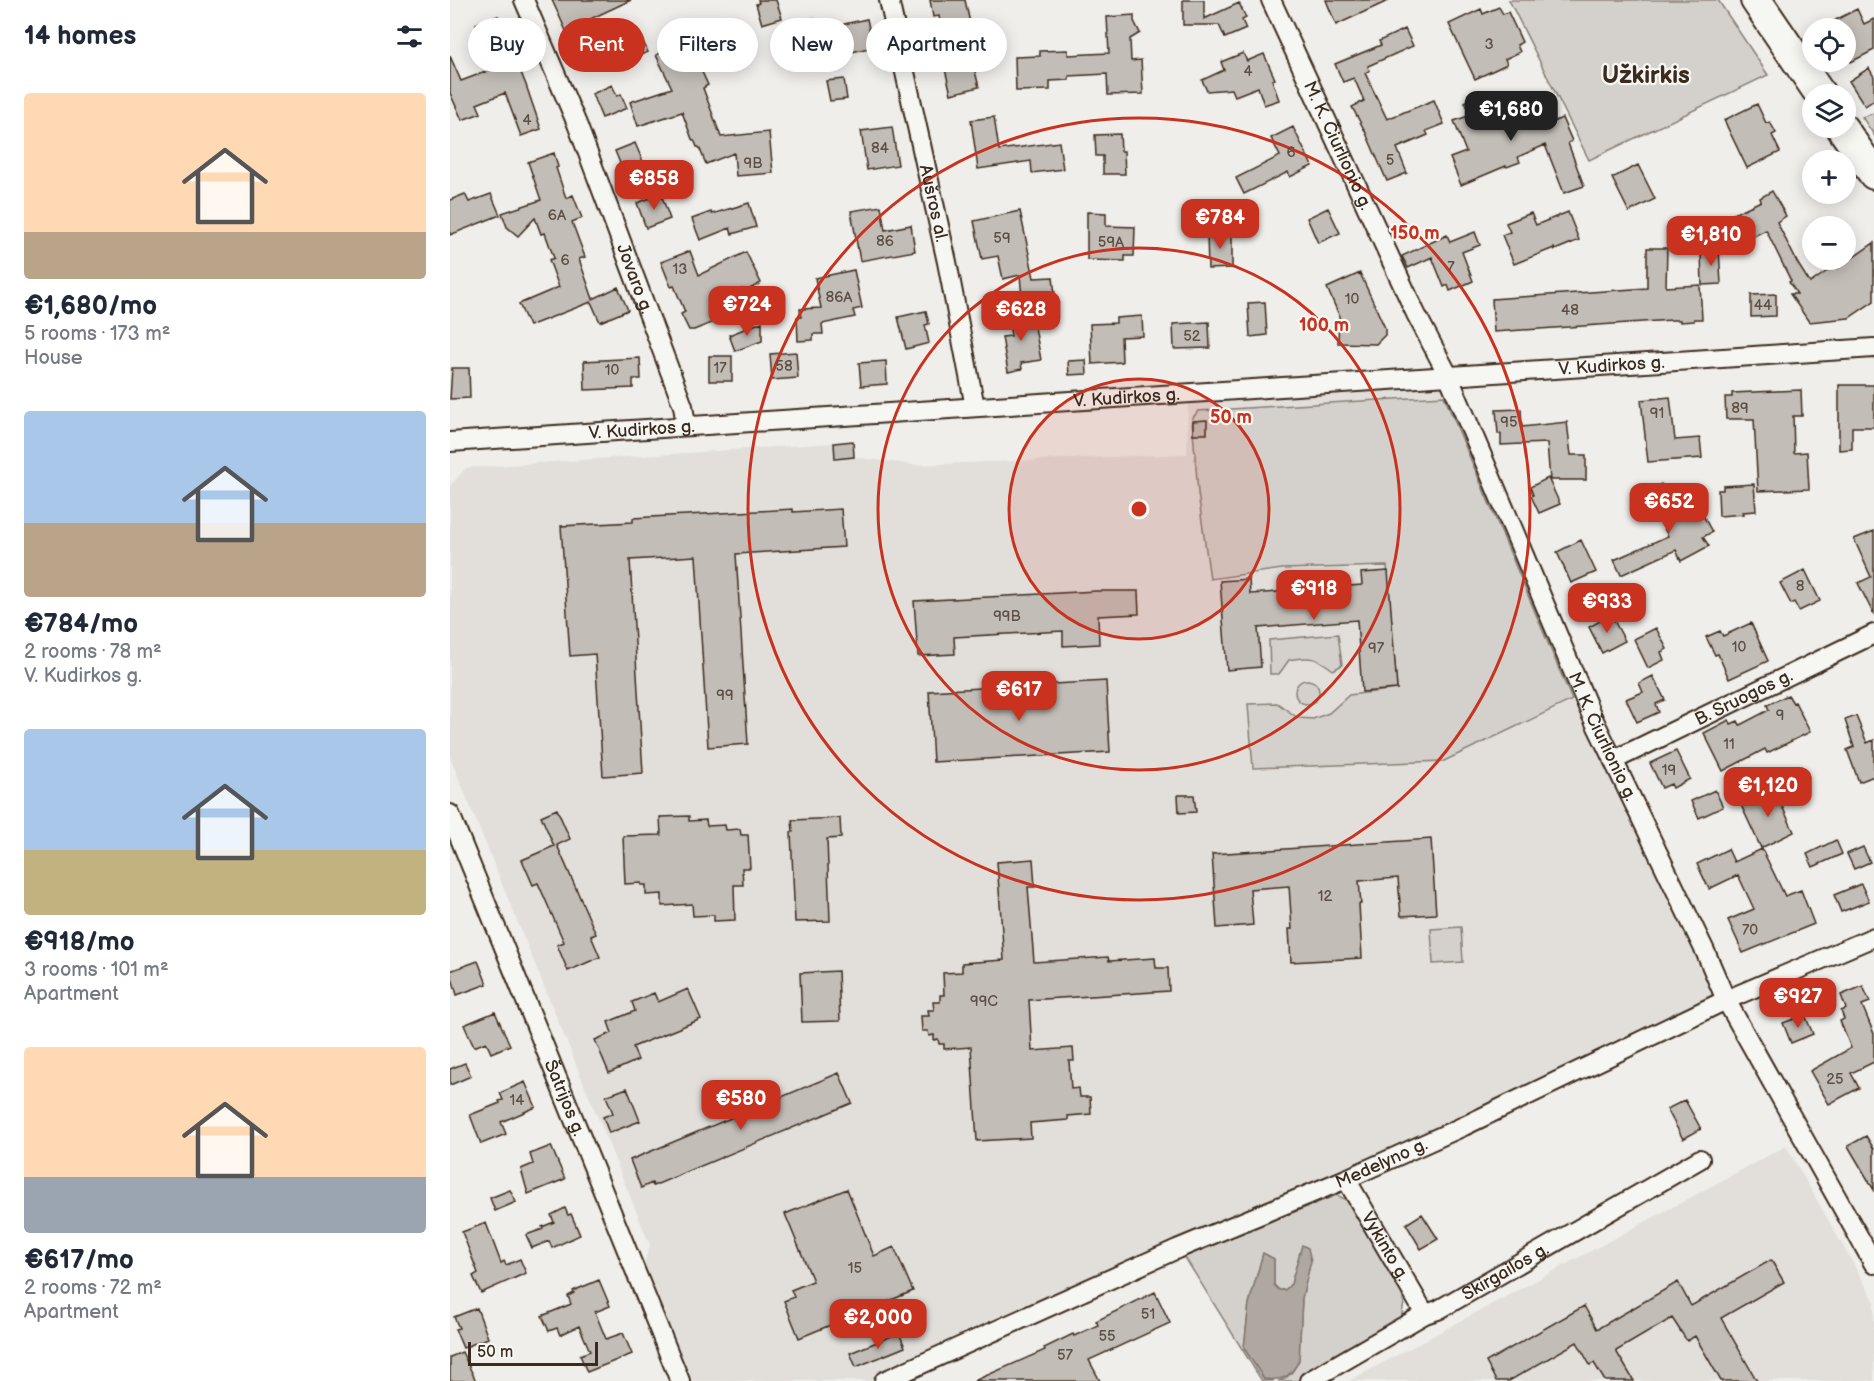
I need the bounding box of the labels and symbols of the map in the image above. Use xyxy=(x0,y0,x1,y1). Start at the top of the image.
house number: 3 xyxy=(1484,35,1494,54)
district label: Užkirkis xyxy=(1602,61,1690,90)
house number: 4 xyxy=(1243,62,1253,81)
street label: M. K. Čiurlionio g. xyxy=(1299,78,1377,213)
pin: €1,680 xyxy=(1462,91,1560,142)
house number: 4 xyxy=(522,111,532,130)
house number: 84 xyxy=(871,139,889,158)
house number: 6 xyxy=(1286,143,1296,162)
house number: 5 xyxy=(1386,151,1394,170)
house number: 9B xyxy=(744,154,762,173)
pin: €858 xyxy=(618,160,690,211)
street label: Aušros al. xyxy=(915,162,953,244)
pin: €784 xyxy=(1184,199,1256,250)
house number: 6A xyxy=(548,206,567,225)
pin: €1,810 xyxy=(1662,216,1760,267)
text: 150 m xyxy=(1390,223,1440,244)
house number: 59 xyxy=(993,229,1011,248)
house number: 86 xyxy=(876,232,894,251)
house number: 59A xyxy=(1098,233,1125,252)
street label: Jovaro g. xyxy=(612,241,658,316)
house number: 6 xyxy=(560,251,570,270)
house number: 7 xyxy=(1447,258,1455,277)
house number: 13 xyxy=(672,260,688,279)
pin: €724 xyxy=(711,286,783,337)
house number: 86A xyxy=(825,288,853,307)
house number: 10 xyxy=(1345,290,1359,309)
pin: €628 xyxy=(985,291,1057,342)
house number: 44 xyxy=(1754,296,1772,315)
house number: 48 xyxy=(1561,301,1579,320)
text: 100 m xyxy=(1299,315,1349,336)
house number: 52 xyxy=(1183,327,1201,346)
street label: V. Kudirkos g. xyxy=(1558,351,1665,379)
house number: 58 xyxy=(775,357,793,376)
house number: 17 xyxy=(713,359,727,378)
house number: 10 xyxy=(605,361,619,380)
street label: V. Kudirkos g. xyxy=(1073,383,1180,411)
house number: 89 xyxy=(1731,399,1749,418)
house number: 91 xyxy=(1650,404,1664,423)
text: 50 m xyxy=(1210,407,1252,428)
house number: 95 xyxy=(1500,413,1518,432)
street label: V. Kudirkos g. xyxy=(588,415,695,443)
pin: €652 xyxy=(1633,483,1705,534)
centre of rings xyxy=(1129,499,1149,519)
pin: €918 xyxy=(1278,570,1350,621)
house number: 8 xyxy=(1796,577,1805,596)
pin: €933 xyxy=(1571,583,1643,634)
house number: 99B xyxy=(993,607,1021,626)
house number: 10 xyxy=(1732,638,1746,657)
house number: 97 xyxy=(1368,639,1385,658)
street label: B. Sruogos g. xyxy=(1691,665,1796,730)
street label: M. K. Čiurlionio g. xyxy=(1564,669,1642,804)
pin: €617 xyxy=(983,671,1055,722)
house number: 99 xyxy=(716,686,734,705)
house number: 9 xyxy=(1776,706,1784,725)
house number: 11 xyxy=(1723,735,1735,754)
house number: 19 xyxy=(1662,761,1676,780)
pin: €1,120 xyxy=(1719,767,1817,818)
house number: 12 xyxy=(1318,887,1332,906)
house number: 70 xyxy=(1742,921,1758,940)
pin: €927 xyxy=(1762,978,1834,1029)
house number: 99C xyxy=(970,992,998,1011)
street label: Šatrijos g. xyxy=(540,1056,590,1139)
house number: 25 xyxy=(1826,1070,1844,1089)
pin: €580 xyxy=(705,1080,777,1131)
house number: 14 xyxy=(510,1091,524,1110)
street label: Medelyno g. xyxy=(1332,1133,1431,1193)
street label: Vykinto g. xyxy=(1357,1208,1414,1285)
street label: Skirgailos g. xyxy=(1458,1238,1552,1305)
house number: 15 xyxy=(848,1259,862,1278)
pin: €2,000 xyxy=(829,1299,927,1350)
house number: 51 xyxy=(1141,1305,1155,1324)
house number: 55 xyxy=(1098,1327,1116,1346)
scale bar xyxy=(468,1339,598,1366)
house number: 57 xyxy=(1057,1346,1074,1365)

